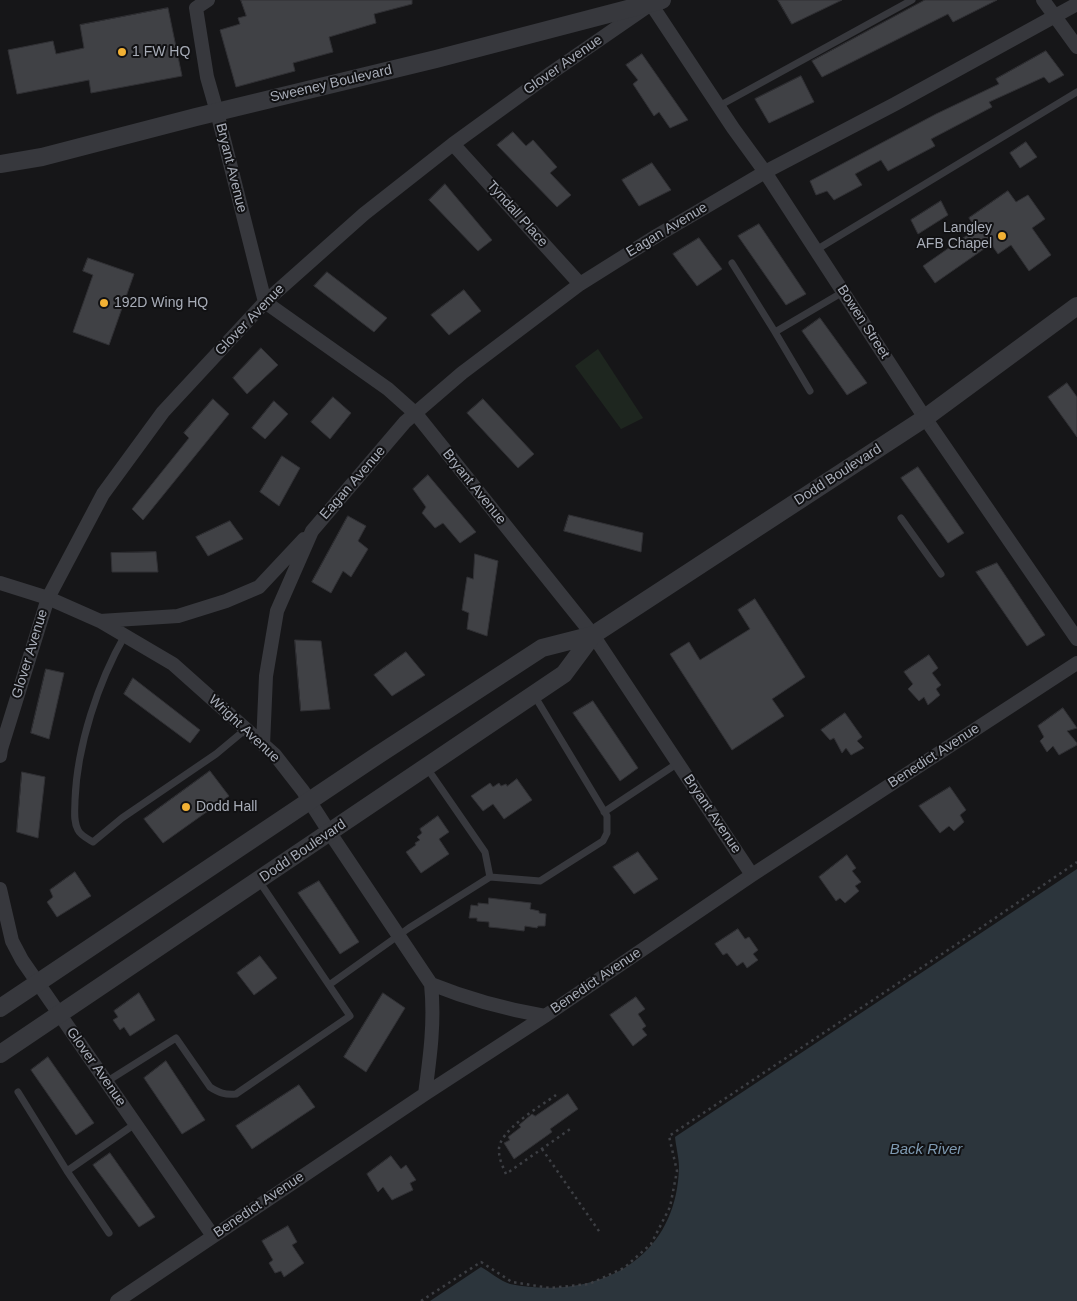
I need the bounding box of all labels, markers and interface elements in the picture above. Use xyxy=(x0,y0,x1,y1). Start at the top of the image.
street label: Glover Avenue xyxy=(520,32,606,98)
place label: 1 FW HQ xyxy=(132,44,190,60)
marker: 1 FW HQ xyxy=(116,46,128,58)
street label: Sweeney Boulevard xyxy=(268,62,394,106)
street label: Bryant Avenue xyxy=(212,122,250,214)
street label: Tyndall Place xyxy=(483,177,551,251)
street label: Eagan Avenue xyxy=(623,199,711,261)
place label: Langley AFB Chapel xyxy=(917,220,992,252)
marker: Langley AFB Chapel xyxy=(996,230,1008,242)
street label: Glover Avenue xyxy=(212,281,288,359)
street label: Bowen Street xyxy=(833,282,893,362)
place label: 192D Wing HQ xyxy=(114,295,208,311)
marker: 192D Wing HQ xyxy=(98,297,110,309)
street label: Dodd Boulevard xyxy=(791,441,885,509)
street label: Eagan Avenue xyxy=(317,443,389,523)
street label: Bryant Avenue xyxy=(439,446,509,528)
street label: Glover Avenue xyxy=(8,607,52,701)
street label: Wright Avenue xyxy=(205,692,283,766)
street label: Benedict Avenue xyxy=(885,720,983,792)
street label: Bryant Avenue xyxy=(679,771,745,857)
place label: Dodd Hall xyxy=(196,799,257,815)
marker: Dodd Hall xyxy=(180,801,192,813)
street label: Dodd Boulevard xyxy=(257,816,349,886)
street label: Benedict Avenue xyxy=(548,945,644,1017)
street label: Glover Avenue xyxy=(63,1024,129,1110)
water label: Back River xyxy=(890,1141,962,1159)
street label: Benedict Avenue xyxy=(211,1169,307,1241)

